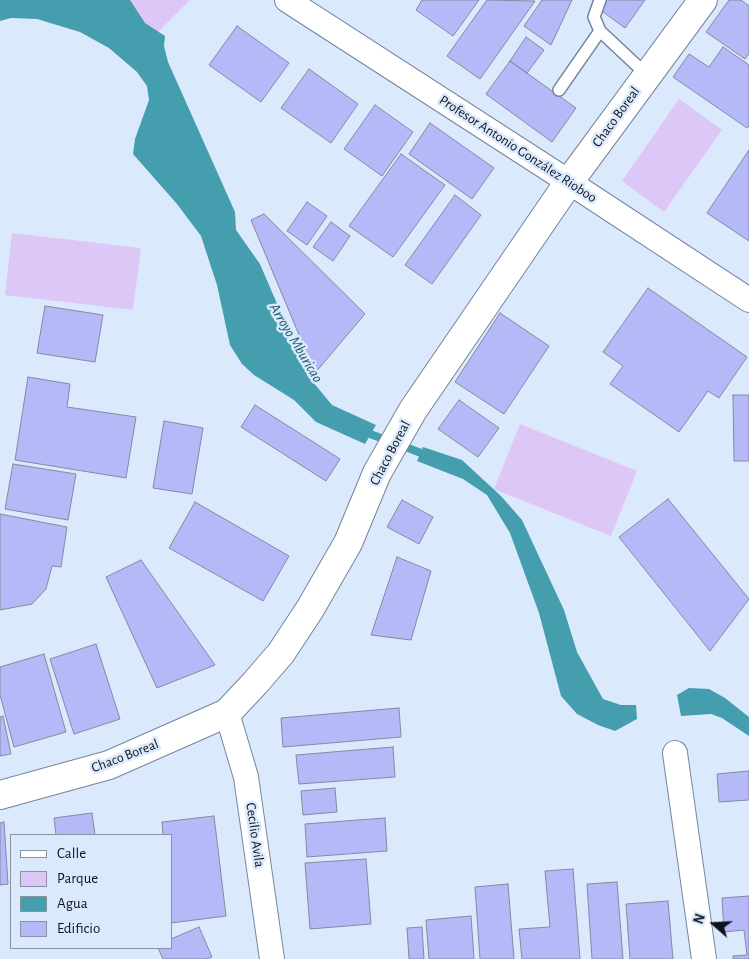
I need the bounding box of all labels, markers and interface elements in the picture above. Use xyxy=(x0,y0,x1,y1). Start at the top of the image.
street label: Chaco Boreal xyxy=(588,84,644,150)
street label: Profesor Antonio González Rioboo xyxy=(436,92,600,206)
water label: Arroyo Mburicao xyxy=(265,300,327,386)
street label: Chaco Boreal xyxy=(366,418,414,488)
street label: Chaco Boreal xyxy=(89,736,161,776)
street label: Cecilio Avila xyxy=(242,801,268,869)
legend xyxy=(10,834,172,949)
text: Calle xyxy=(57,846,86,861)
text: Parque xyxy=(57,871,98,886)
text: Agua xyxy=(57,896,88,911)
north arrow xyxy=(689,899,739,949)
text: N xyxy=(692,912,708,926)
text: Edificio xyxy=(57,921,100,936)

